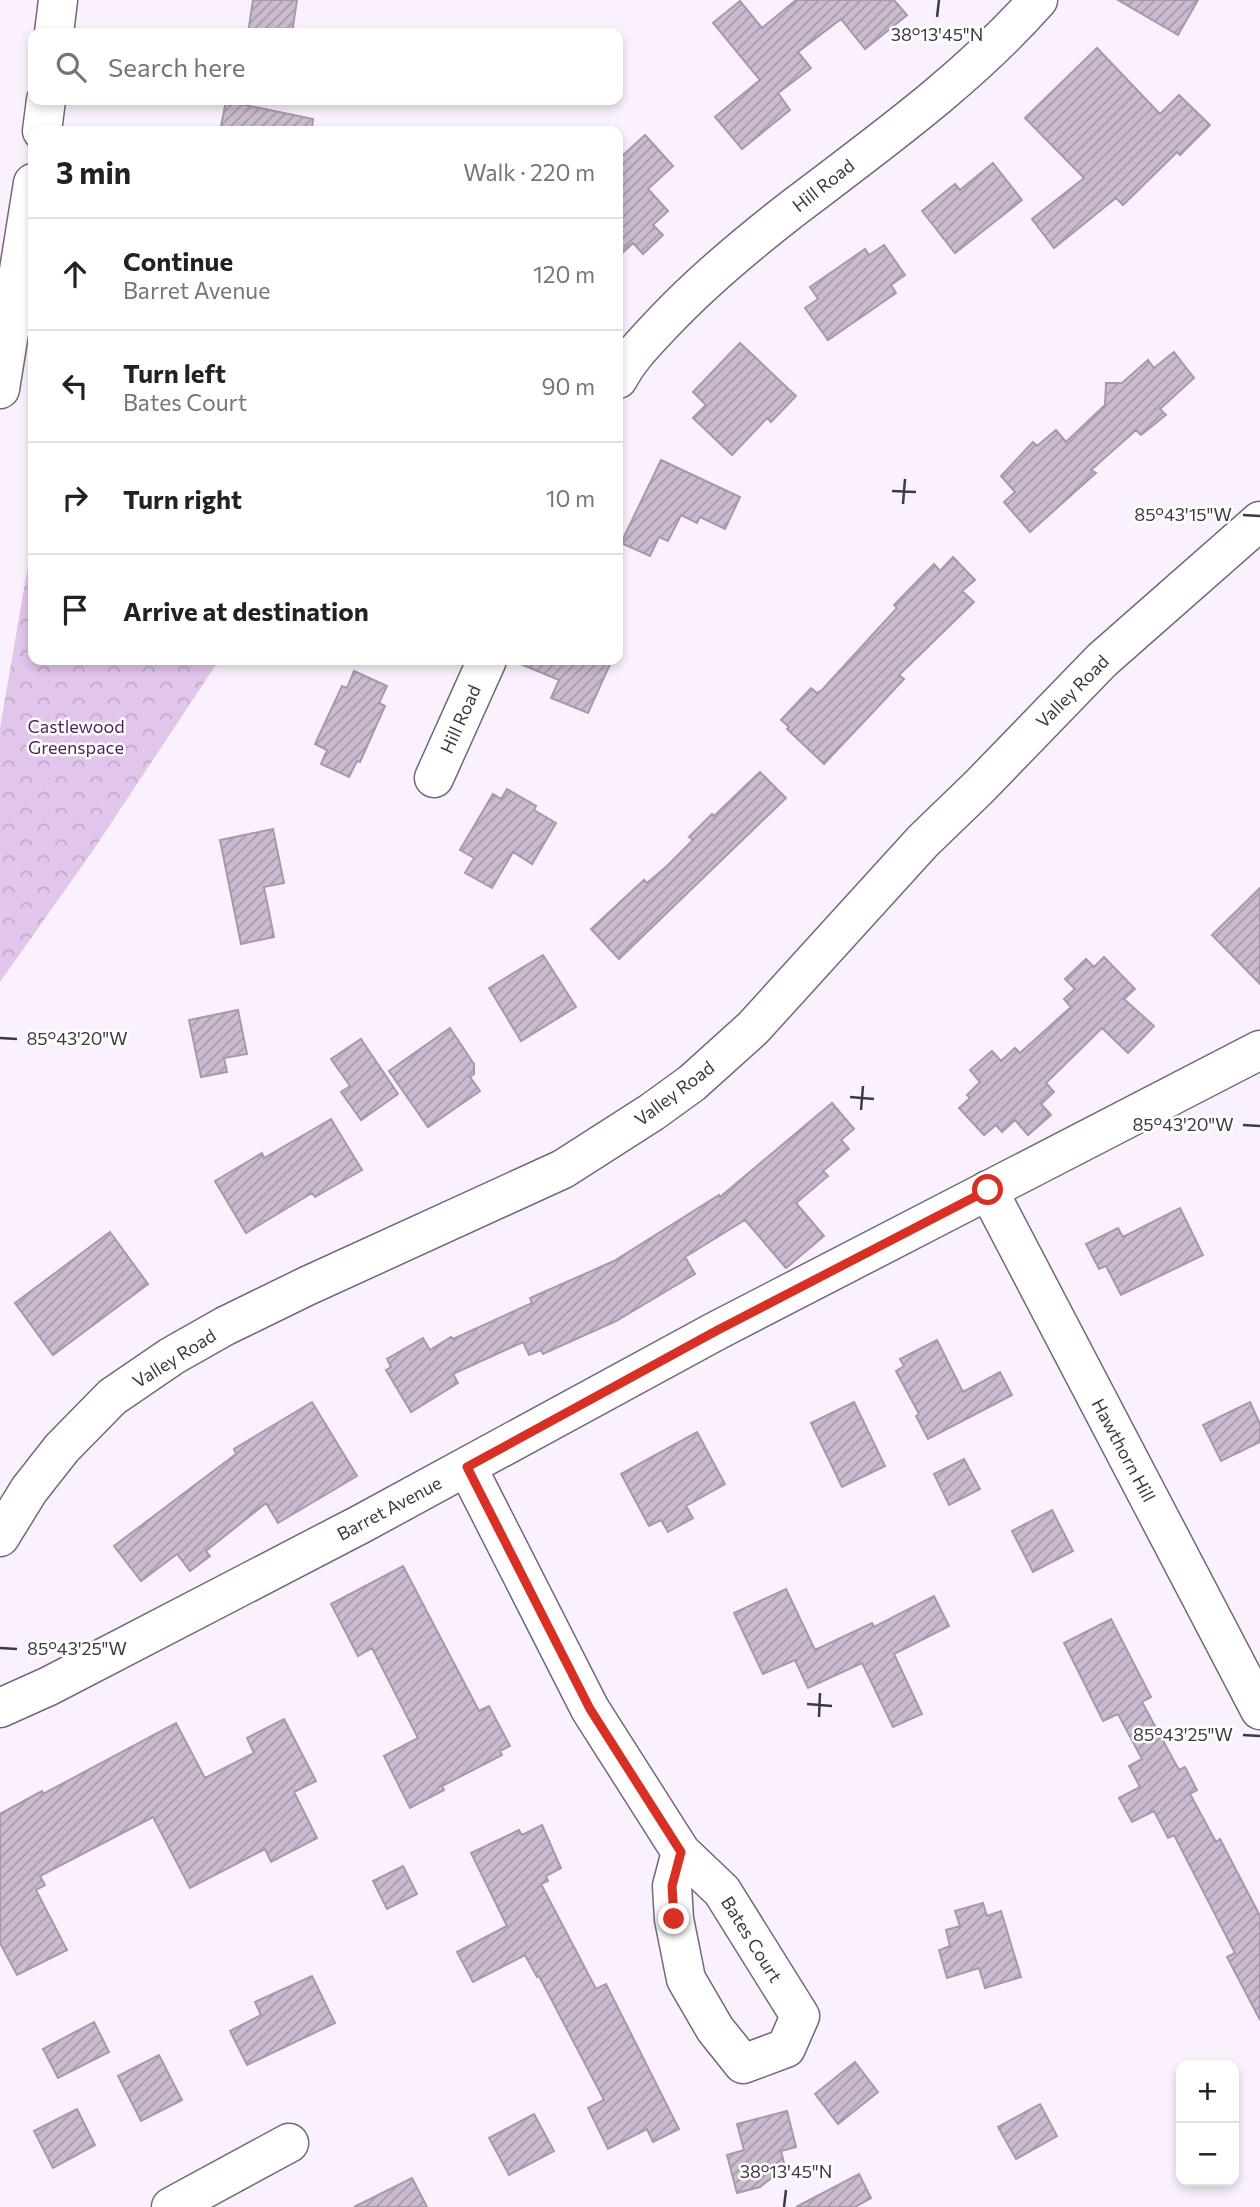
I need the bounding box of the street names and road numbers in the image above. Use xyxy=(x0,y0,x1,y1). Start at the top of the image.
street label: Hill Road xyxy=(788,154,858,216)
street label: Valley Road xyxy=(1031,650,1113,732)
street label: Hill Road xyxy=(435,681,485,757)
street label: Valley Road xyxy=(630,1056,718,1130)
street label: Valley Road xyxy=(128,1324,220,1392)
street label: Hawthorn Hill xyxy=(1088,1395,1160,1505)
street label: Barret Avenue xyxy=(333,1471,445,1545)
street label: Bates Court xyxy=(717,1892,787,1986)

